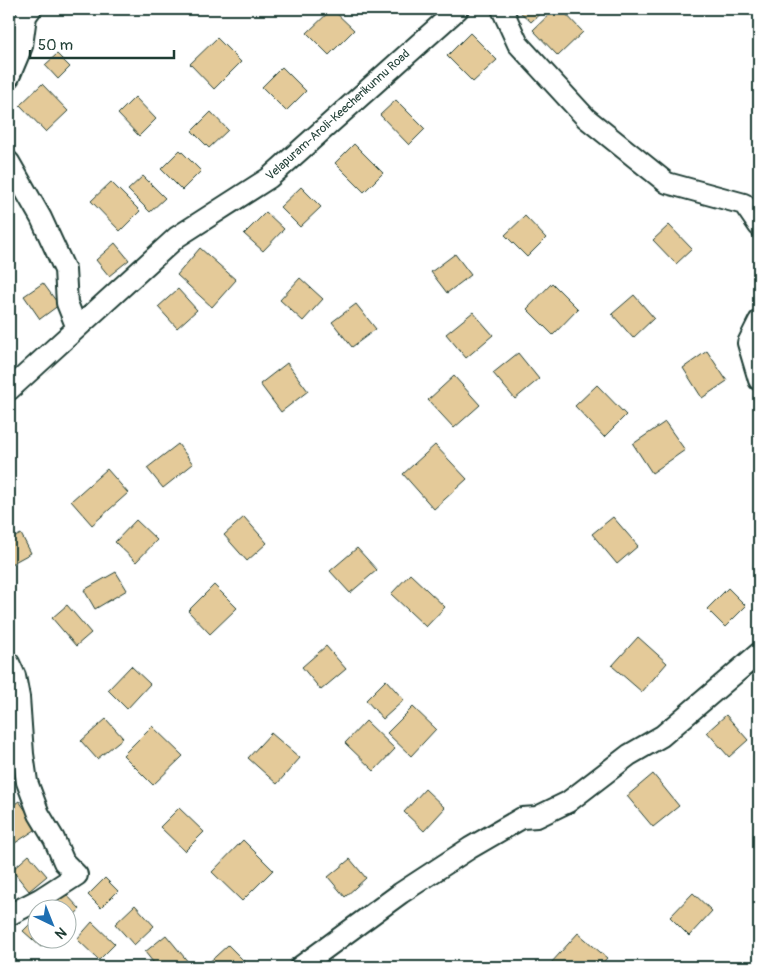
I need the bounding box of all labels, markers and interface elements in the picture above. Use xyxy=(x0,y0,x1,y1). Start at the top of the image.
scale bar xyxy=(30,28,174,60)
text: 50 m xyxy=(38,36,73,55)
street label: Velapuram-Aroli-Keecherikunnu Road xyxy=(263,46,413,184)
north arrow xyxy=(28,898,78,948)
text: N xyxy=(51,924,70,943)

